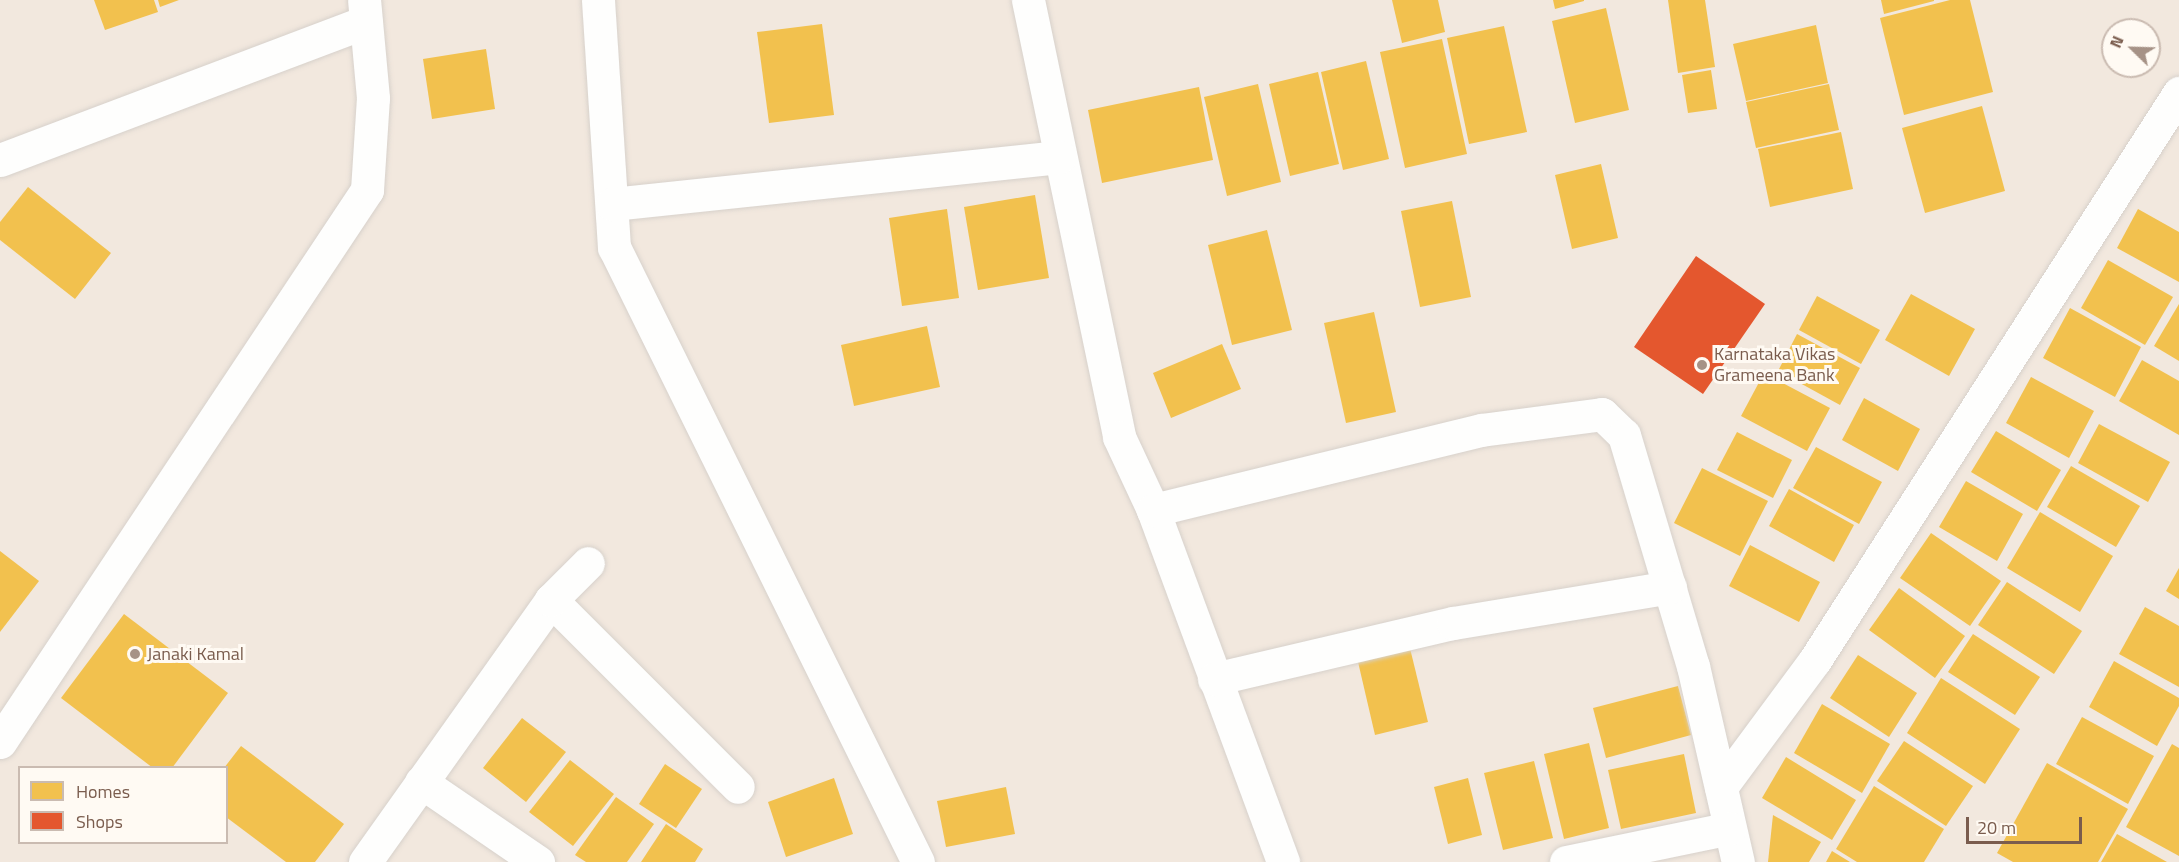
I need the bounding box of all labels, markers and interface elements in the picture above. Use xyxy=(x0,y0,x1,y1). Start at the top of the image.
north arrow xyxy=(2101,18,2161,78)
text: N xyxy=(2103,32,2129,52)
place label: Karnataka Vikas Grameena Bank xyxy=(1714,344,1835,386)
marker: Karnataka Vikas Grameena Bank xyxy=(1695,358,1709,372)
place label: Janaki Kamal xyxy=(147,643,244,665)
marker: Janaki Kamal xyxy=(128,647,142,661)
legend xyxy=(18,766,228,844)
text: Homes xyxy=(76,778,130,805)
scale bar xyxy=(1969,805,2084,843)
text: Shops xyxy=(76,808,123,835)
text: 20 m xyxy=(1977,814,2016,841)

